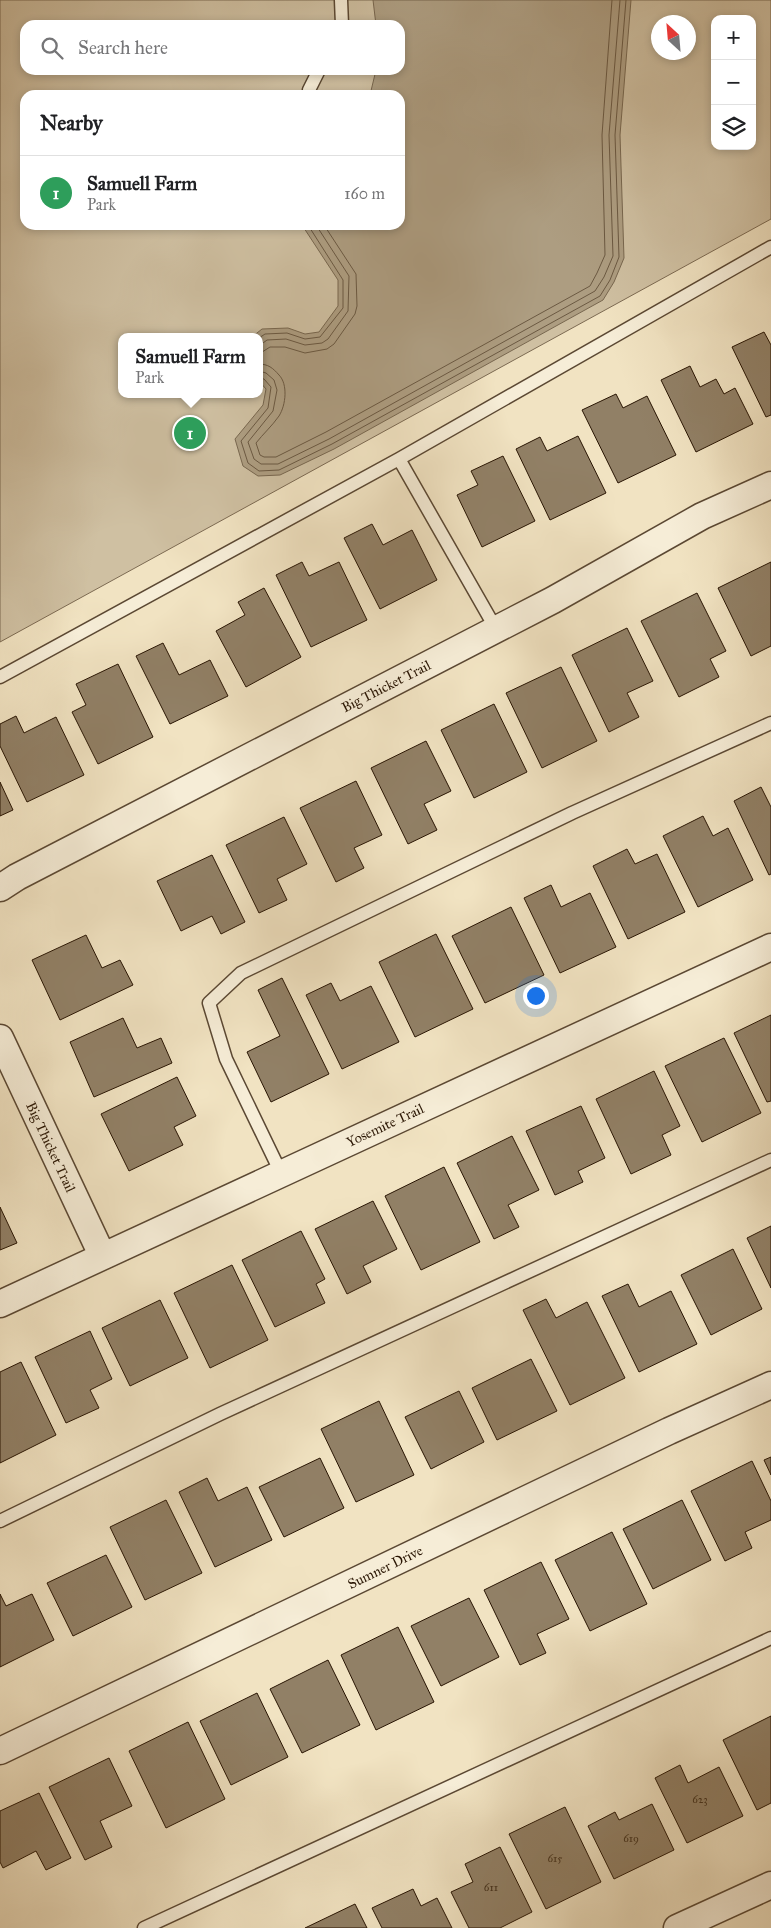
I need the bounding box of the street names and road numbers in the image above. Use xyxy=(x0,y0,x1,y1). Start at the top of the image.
street label: Big Thicket Trail xyxy=(339,657,434,716)
street label: Big Thicket Trail xyxy=(22,1099,79,1195)
street label: Yosemite Trail xyxy=(344,1100,427,1151)
street label: Sumner Drive xyxy=(345,1542,426,1593)

